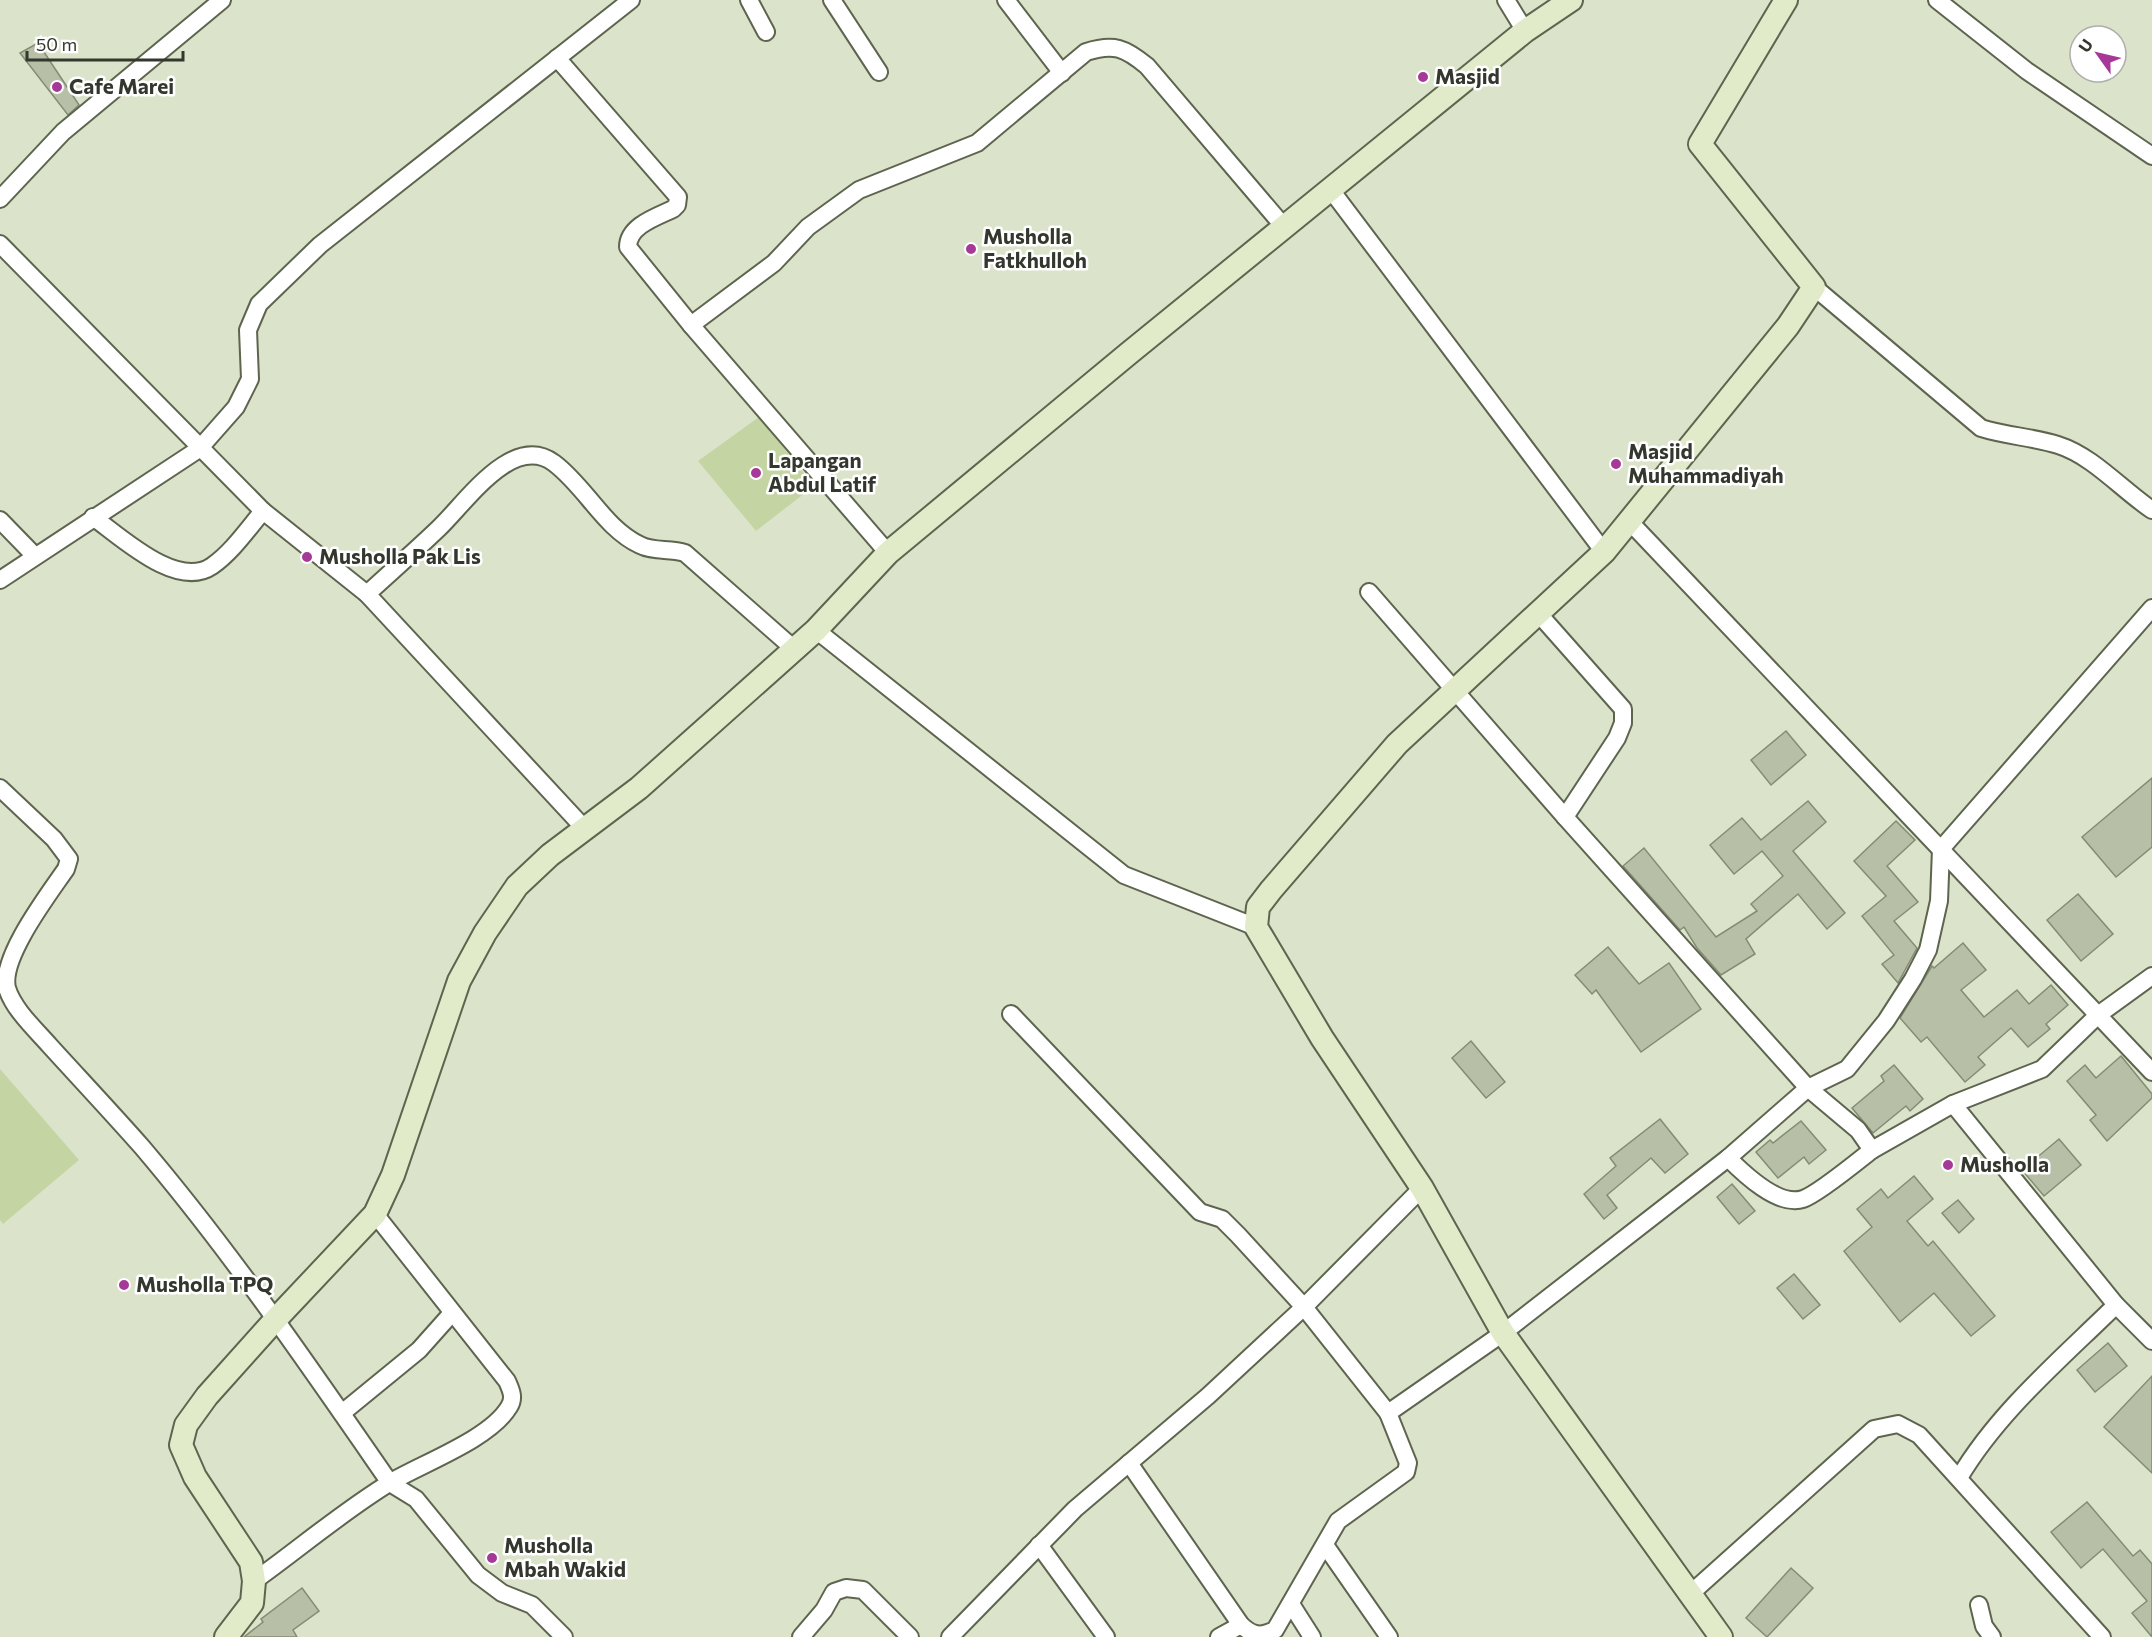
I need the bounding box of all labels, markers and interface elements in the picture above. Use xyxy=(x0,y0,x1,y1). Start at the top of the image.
scale bar xyxy=(27,24,183,62)
north arrow xyxy=(2068,24,2128,84)
text: 50 m xyxy=(36,33,77,55)
text: U xyxy=(2074,35,2096,55)
place label: Masjid xyxy=(1435,63,1500,88)
marker: Masjid xyxy=(1416,70,1430,84)
place label: Cafe Marei xyxy=(69,73,174,98)
marker: Cafe Marei xyxy=(50,80,64,94)
place label: Musholla Fatkhulloh xyxy=(983,223,1087,272)
marker: Musholla Fatkhulloh xyxy=(964,242,978,256)
place label: Masjid Muhammadiyah xyxy=(1628,438,1784,487)
place label: Lapangan Abdul Latif xyxy=(768,447,876,496)
marker: Masjid Muhammadiyah xyxy=(1609,457,1623,471)
marker: Lapangan Abdul Latif xyxy=(749,466,763,480)
place label: Musholla Pak Lis xyxy=(319,543,481,568)
marker: Musholla Pak Lis xyxy=(300,550,314,564)
place label: Musholla xyxy=(1960,1151,2049,1176)
marker: Musholla xyxy=(1941,1158,1955,1172)
place label: Musholla TPQ xyxy=(136,1271,273,1296)
marker: Musholla TPQ xyxy=(117,1278,131,1292)
place label: Musholla Mbah Wakid xyxy=(504,1532,626,1581)
marker: Musholla Mbah Wakid xyxy=(485,1551,499,1565)

